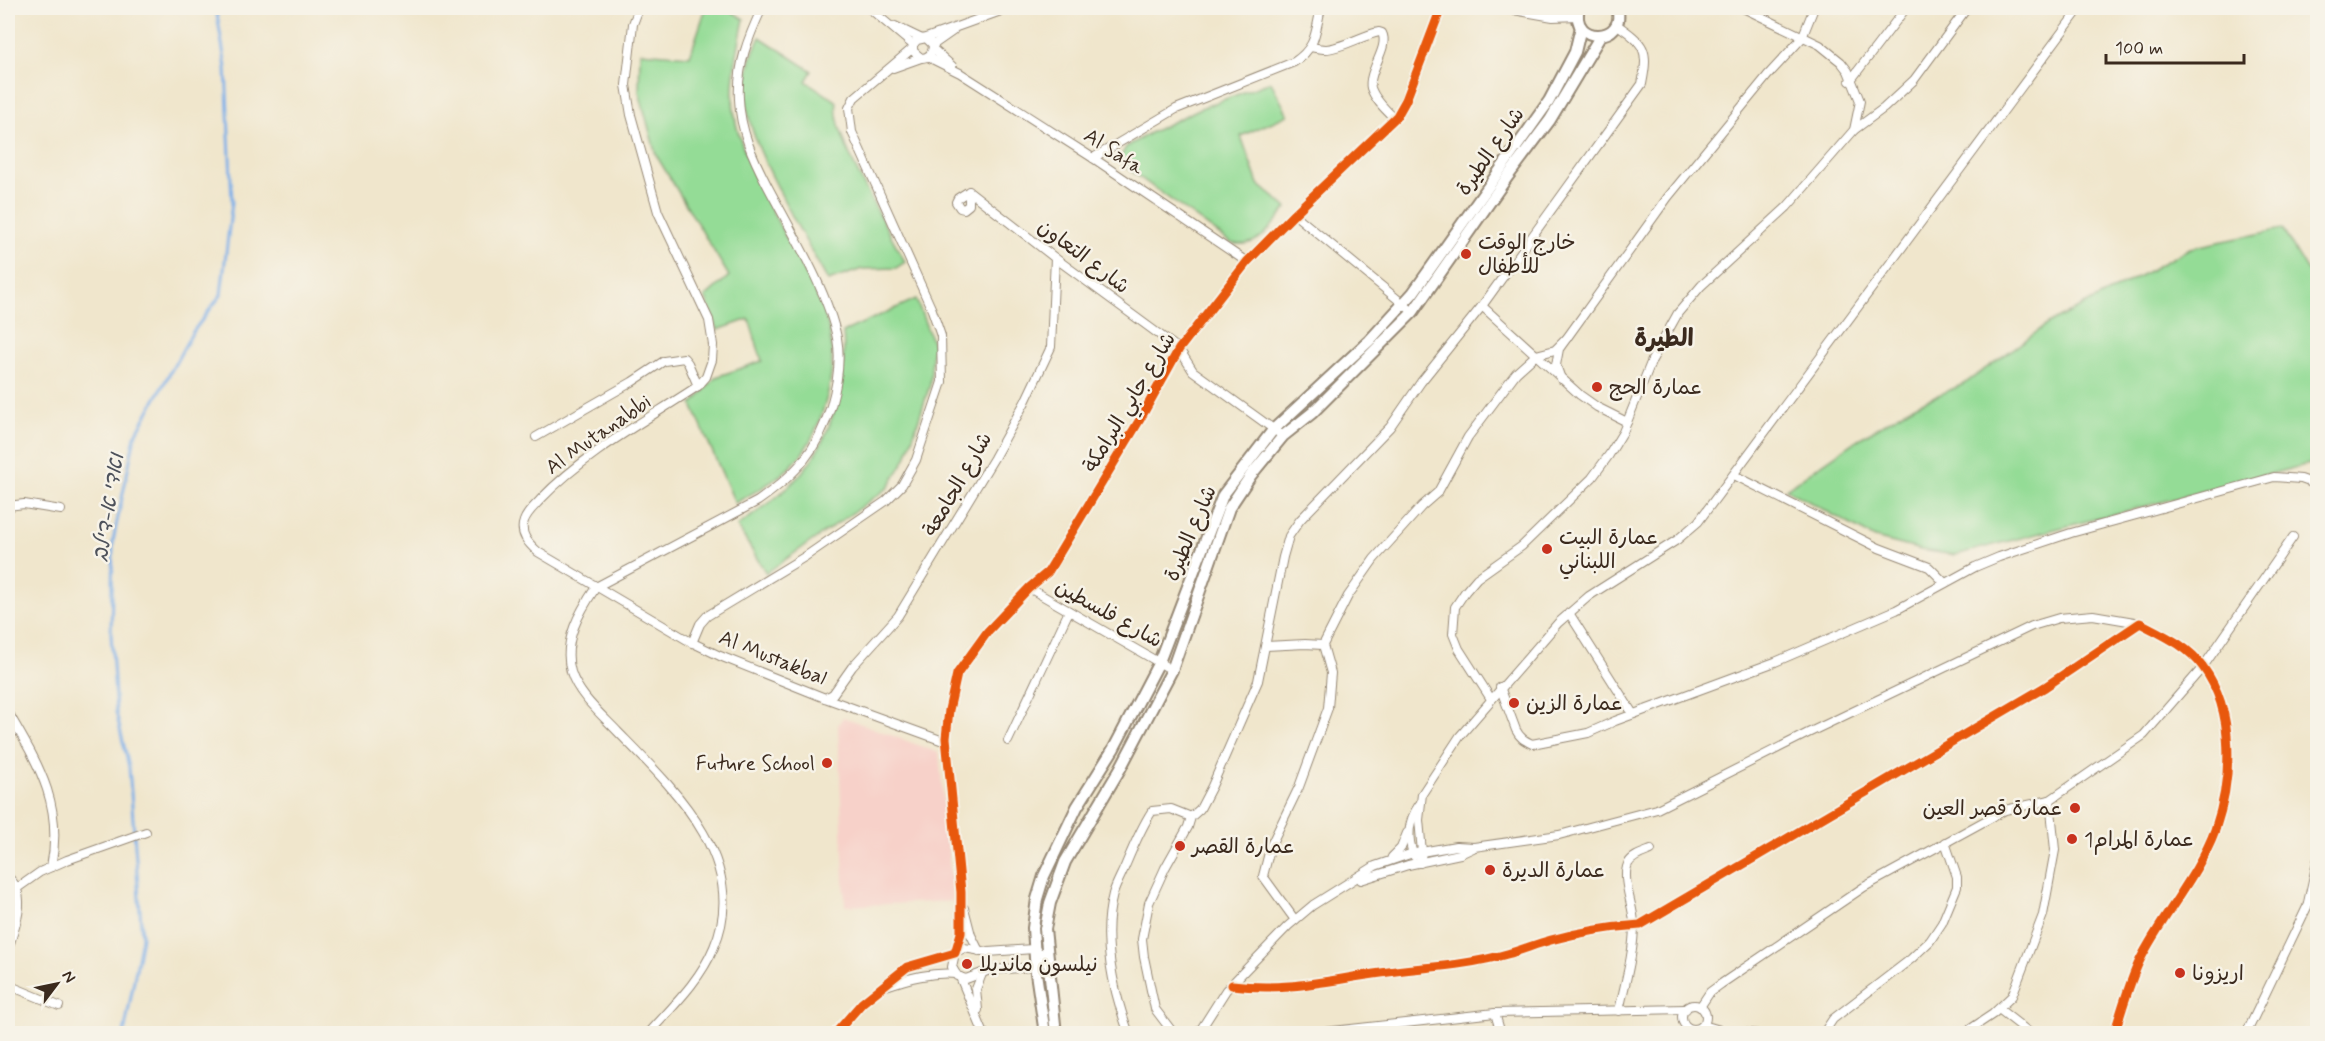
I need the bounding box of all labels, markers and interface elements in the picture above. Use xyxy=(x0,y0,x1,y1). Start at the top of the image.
scale bar xyxy=(2106,27,2244,65)
text: 100 m xyxy=(2115,37,2163,61)
street label: شارع الطيرة xyxy=(1450,102,1531,201)
street label: Al Safa xyxy=(1078,122,1149,182)
street label: شارع التعاون xyxy=(1032,213,1135,301)
place label: خارج الوقت للأطفال xyxy=(1478,229,1576,281)
marker: خارج الوقت للأطفال xyxy=(1459,247,1473,261)
district label: الطيرة xyxy=(1634,324,1694,355)
street label: شارع جابي البرامكة xyxy=(1077,327,1186,480)
place label: عمارة الحج xyxy=(1609,374,1703,402)
marker: عمارة الحج xyxy=(1590,380,1604,394)
street label: Al Mutanabbi xyxy=(540,388,657,482)
street label: شارع الجامعة xyxy=(917,427,999,542)
water label: ואדי א-דילב xyxy=(87,449,132,563)
street label: شارع الطيرة xyxy=(1158,481,1224,586)
place label: عمارة البيت اللبناني xyxy=(1559,524,1659,580)
marker: عمارة البيت اللبناني xyxy=(1540,542,1554,556)
street label: شارع فلسطين xyxy=(1050,573,1167,655)
street label: Al Mustakbal xyxy=(715,624,831,692)
place label: عمارة الزين xyxy=(1526,690,1624,718)
marker: عمارة الزين xyxy=(1507,696,1521,710)
place label: Future School xyxy=(696,750,815,778)
marker: Future School xyxy=(820,756,834,770)
place label: عمارة قصر العين xyxy=(1923,795,2063,823)
marker: عمارة قصر العين xyxy=(2068,801,2082,815)
place label: عمارة المرام1 xyxy=(2084,826,2195,855)
marker: عمارة المرام1 xyxy=(2065,832,2079,846)
place label: عمارة القصر xyxy=(1190,833,1295,861)
marker: عمارة القصر xyxy=(1173,839,1187,853)
place label: عمارة الديرة xyxy=(1502,857,1606,885)
marker: عمارة الديرة xyxy=(1483,863,1497,877)
place label: نيلسون مانديلا xyxy=(979,951,1098,979)
north arrow xyxy=(27,954,87,1014)
marker: نيلسون مانديلا xyxy=(960,957,974,971)
place label: اريزونا xyxy=(2192,960,2244,988)
marker: اريزونا xyxy=(2173,966,2187,980)
text: N xyxy=(57,967,80,987)

